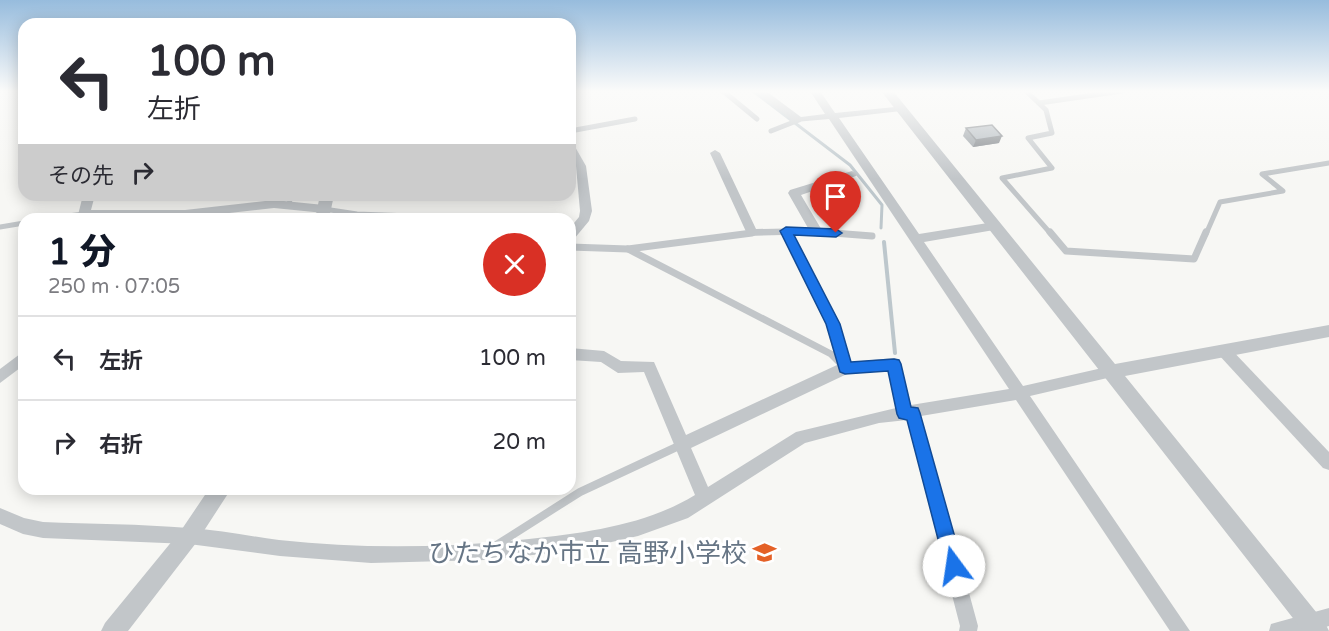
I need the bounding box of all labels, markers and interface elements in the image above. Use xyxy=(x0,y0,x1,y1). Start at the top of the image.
text: 100 m xyxy=(147,36,276,87)
icon: left xyxy=(48,42,126,120)
text: 左折 xyxy=(147,93,201,126)
icon: right xyxy=(126,156,159,189)
text: その先 xyxy=(48,163,114,189)
pin xyxy=(810,171,861,233)
icon: arrive xyxy=(819,180,852,213)
text: 1 分 xyxy=(48,231,116,274)
button: close xyxy=(483,233,546,296)
text: 250 m · 07:05 xyxy=(48,275,180,299)
icon: left xyxy=(48,342,81,375)
text: 100 m xyxy=(479,345,546,371)
text: 左折 xyxy=(99,348,143,374)
icon: right xyxy=(48,426,81,459)
text: 20 m xyxy=(492,429,546,455)
text: 右折 xyxy=(99,432,143,458)
position arrow xyxy=(922,534,986,598)
place label: ひたちなか市立 高野小学校 xyxy=(428,538,747,569)
school or university icon: ひたちなか市立 高野小学校 xyxy=(752,540,778,566)

